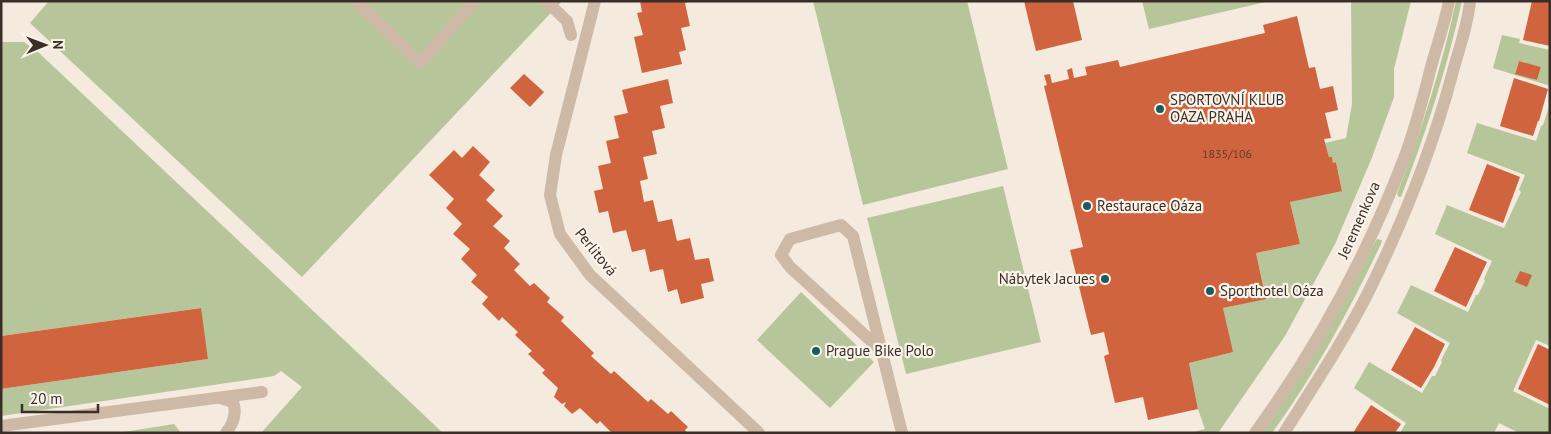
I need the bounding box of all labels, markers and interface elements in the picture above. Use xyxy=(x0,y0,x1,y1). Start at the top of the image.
north arrow xyxy=(20,20,70,70)
text: N xyxy=(49,40,67,50)
place label: SPORTOVNÍ KLUB OAZA PRAHA xyxy=(1170,90,1284,126)
marker: SPORTOVNÍ KLUB OAZA PRAHA xyxy=(1154,103,1166,115)
house number: 1835/106 xyxy=(1202,146,1252,161)
street label: Jeremenkova xyxy=(1333,178,1384,262)
place label: Restaurace Oáza xyxy=(1097,196,1202,215)
marker: Restaurace Oáza xyxy=(1081,200,1093,212)
street label: Perlitová xyxy=(571,224,622,280)
place label: Nábytek Jacues xyxy=(999,269,1095,288)
marker: Nábytek Jacues xyxy=(1099,273,1111,285)
place label: Sporthotel Oáza xyxy=(1220,281,1324,300)
marker: Sporthotel Oáza xyxy=(1204,285,1216,297)
place label: Prague Bike Polo xyxy=(826,341,934,360)
marker: Prague Bike Polo xyxy=(810,345,822,357)
scale bar xyxy=(22,382,99,414)
text: 20 m xyxy=(30,389,63,408)

